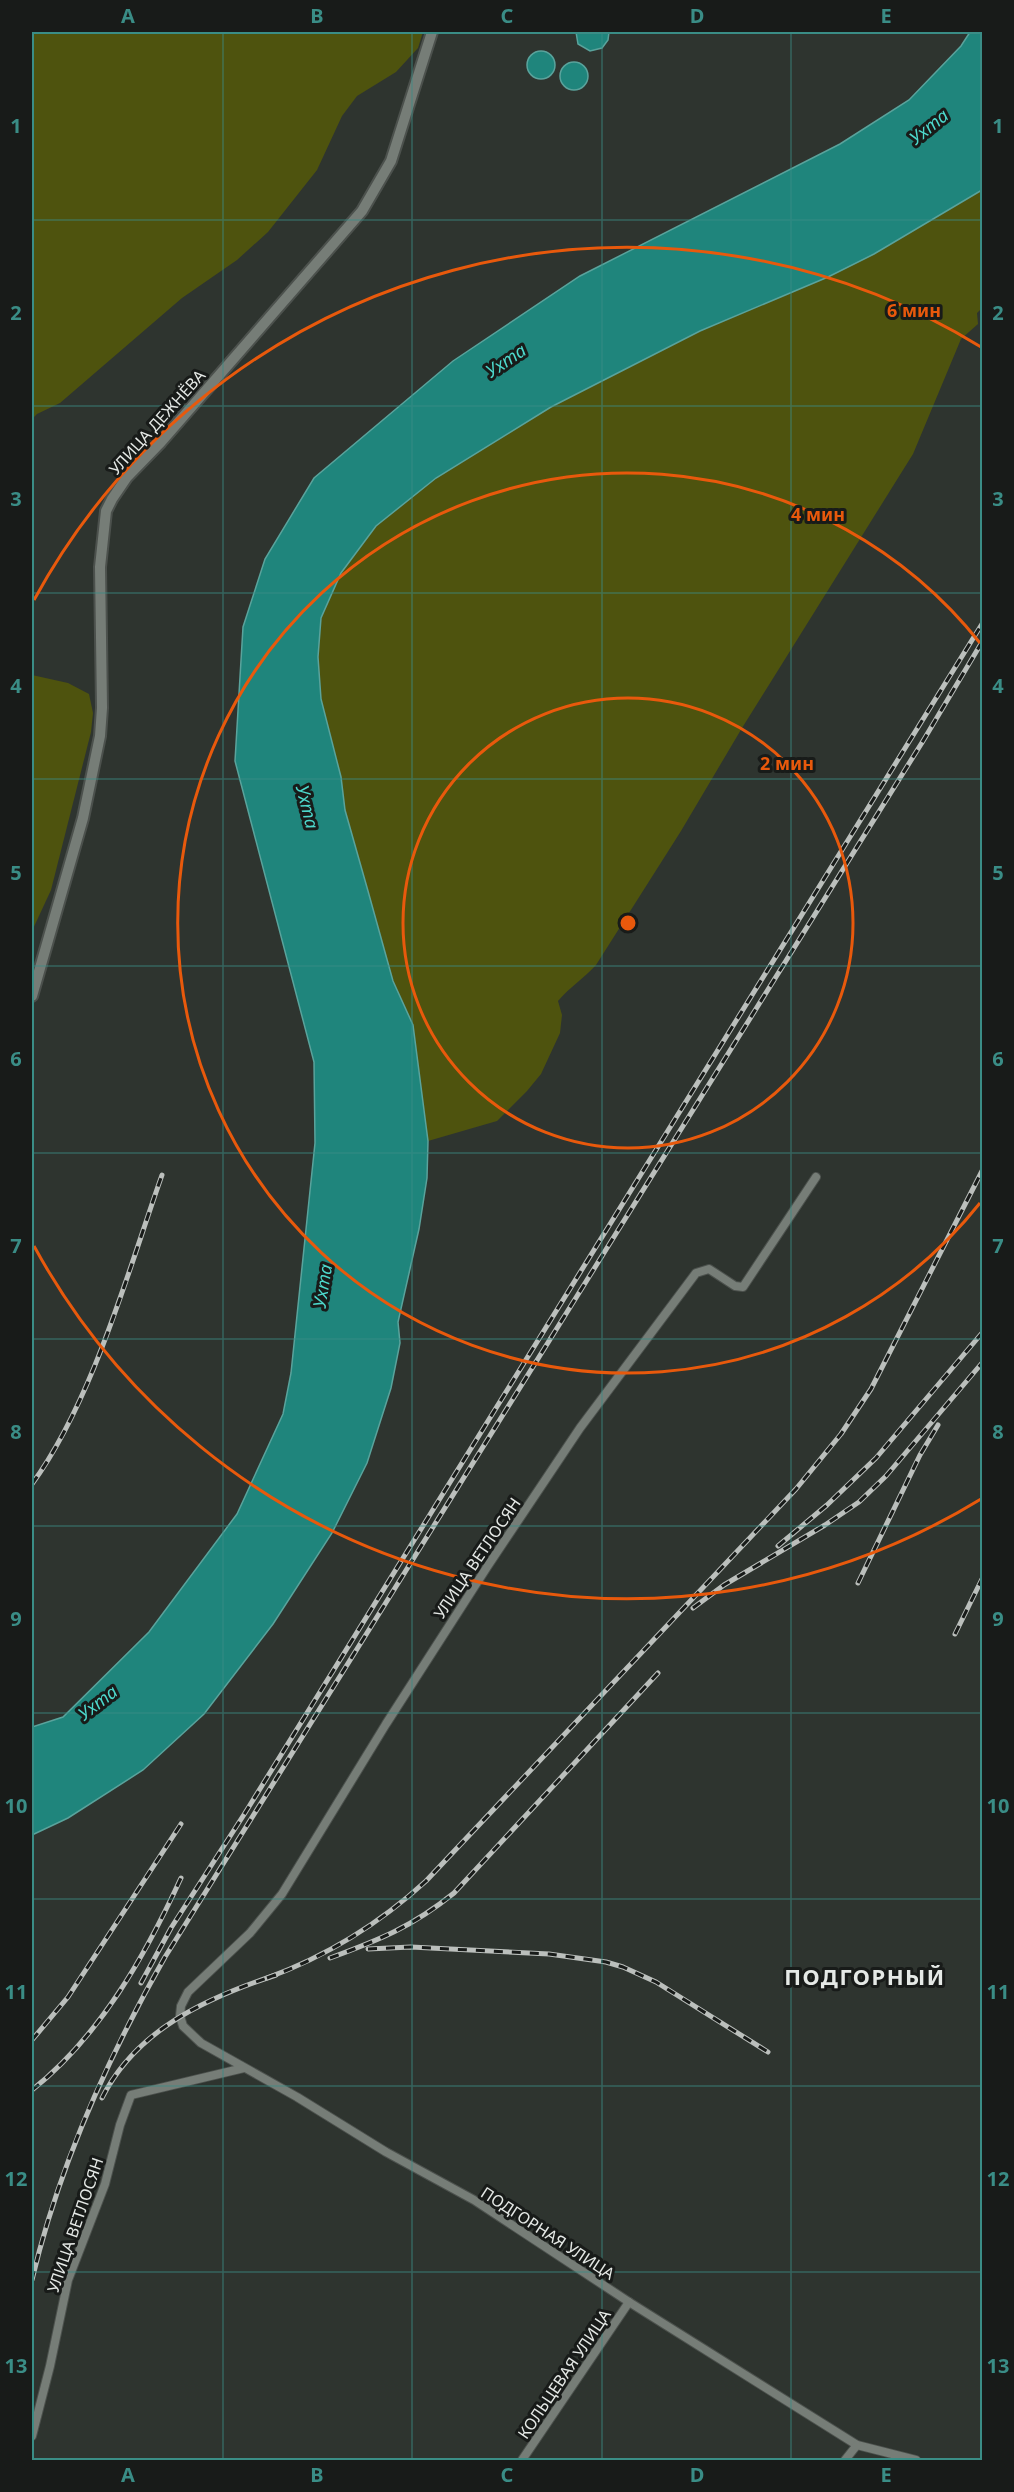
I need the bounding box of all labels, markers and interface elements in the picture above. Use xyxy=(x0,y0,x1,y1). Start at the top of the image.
text: A xyxy=(121,2,135,29)
text: B xyxy=(310,2,324,29)
text: C xyxy=(501,2,514,29)
text: D xyxy=(690,2,704,29)
text: E xyxy=(880,2,892,29)
water label: Ухта xyxy=(904,103,953,149)
text: 1 xyxy=(10,112,22,139)
text: 1 xyxy=(992,112,1004,139)
text: 6 мин xyxy=(887,298,941,322)
text: 2 xyxy=(10,299,22,326)
text: 2 xyxy=(992,299,1004,326)
water label: Ухта xyxy=(480,338,530,382)
street label: УЛИЦА ДЕЖНЁВА xyxy=(104,364,211,479)
text: 3 xyxy=(10,485,22,512)
text: 3 xyxy=(992,485,1004,512)
text: 4 мин xyxy=(791,502,845,526)
text: 4 xyxy=(10,672,22,699)
text: 4 xyxy=(992,672,1004,699)
text: 2 мин xyxy=(760,751,814,775)
water label: Ухта xyxy=(291,782,325,831)
text: 5 xyxy=(10,859,22,886)
text: 5 xyxy=(992,859,1004,886)
centre of rings xyxy=(618,913,638,933)
text: 6 xyxy=(10,1045,22,1072)
text: 6 xyxy=(992,1045,1004,1072)
text: 7 xyxy=(10,1232,22,1259)
text: 7 xyxy=(992,1232,1004,1259)
water label: Ухта xyxy=(307,1262,337,1310)
text: 8 xyxy=(10,1418,22,1445)
text: 8 xyxy=(992,1418,1004,1445)
street label: УЛИЦА ВЕТЛОСЯН xyxy=(428,1493,526,1623)
text: 9 xyxy=(10,1605,22,1632)
text: 9 xyxy=(992,1605,1004,1632)
water label: Ухта xyxy=(73,1679,122,1725)
text: 10 xyxy=(5,1792,27,1819)
text: 10 xyxy=(987,1792,1009,1819)
district label: ПОДГОРНЫЙ xyxy=(784,1961,946,1991)
text: 11 xyxy=(5,1978,27,2005)
text: 11 xyxy=(987,1978,1009,2005)
street label: УЛИЦА ВЕТЛОСЯН xyxy=(42,2155,108,2295)
text: 12 xyxy=(5,2165,27,2192)
text: 12 xyxy=(987,2165,1009,2192)
street label: ПОДГОРНАЯ УЛИЦА xyxy=(477,2181,620,2285)
street label: КОЛЬЦЕВАЯ УЛИЦА xyxy=(512,2304,616,2443)
text: 13 xyxy=(5,2352,27,2379)
text: 13 xyxy=(987,2352,1009,2379)
text: A xyxy=(121,2461,135,2488)
text: B xyxy=(310,2461,324,2488)
text: C xyxy=(501,2461,514,2488)
text: D xyxy=(690,2461,704,2488)
text: E xyxy=(880,2461,892,2488)

